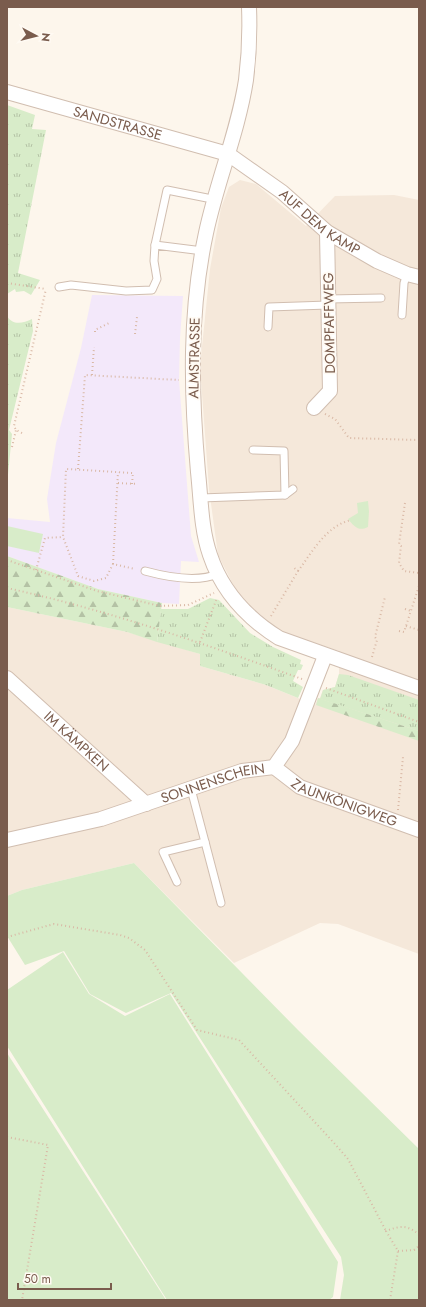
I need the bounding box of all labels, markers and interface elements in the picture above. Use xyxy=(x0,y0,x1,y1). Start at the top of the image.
north arrow xyxy=(16,16,56,56)
text: N xyxy=(37,32,54,43)
street label: SANDSTRASSE xyxy=(71,101,165,145)
street label: AUF DEM KAMP xyxy=(275,184,365,260)
street label: DOMPFAFFWEG xyxy=(318,272,340,374)
street label: ALMSTRASSE xyxy=(183,317,205,399)
street label: IM KÄMPKEN xyxy=(40,706,114,776)
street label: SONNENSCHEIN xyxy=(158,758,266,808)
street label: ZAUNKÖNIGWEG xyxy=(287,774,401,832)
scale bar xyxy=(18,1265,111,1291)
text: 50 m xyxy=(24,1270,51,1288)

